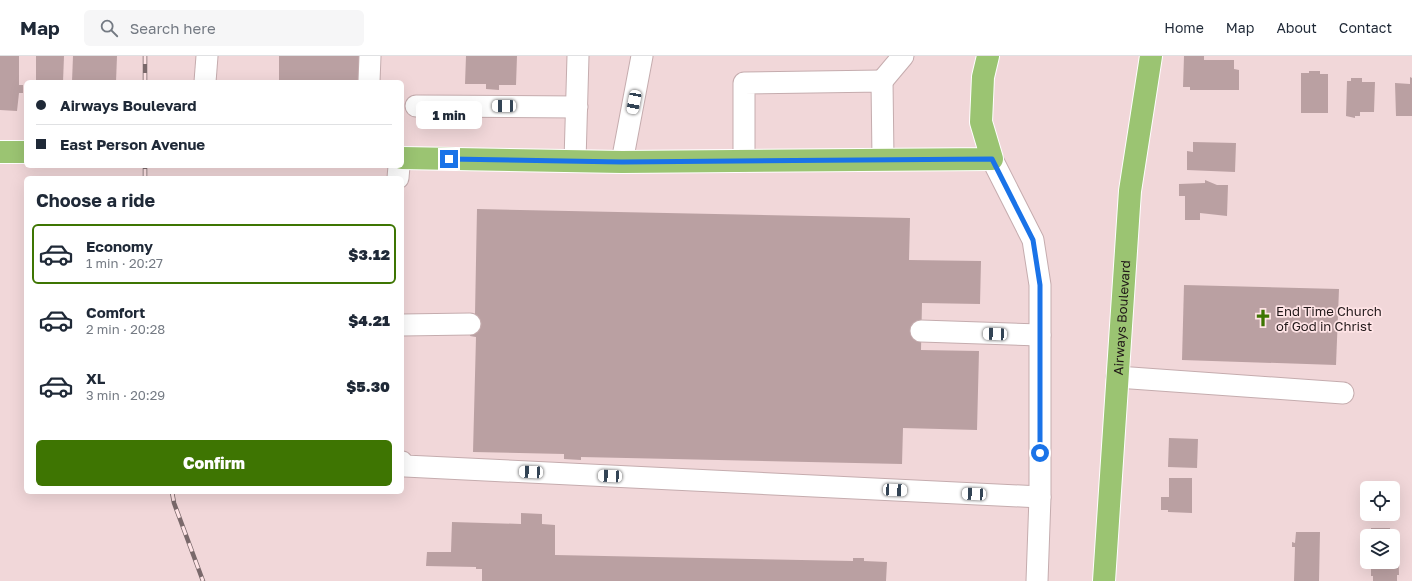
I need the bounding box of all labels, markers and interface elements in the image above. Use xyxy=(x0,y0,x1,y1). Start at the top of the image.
search box xyxy=(84,10,364,46)
text: Map xyxy=(20,16,60,39)
icon: search xyxy=(98,17,120,39)
text: Search here xyxy=(130,19,216,37)
text: Home xyxy=(1164,19,1204,36)
text: Map xyxy=(1226,19,1254,36)
text: About xyxy=(1276,19,1317,36)
text: Contact xyxy=(1339,19,1392,36)
car xyxy=(626,89,642,115)
text: Airways Boulevard xyxy=(60,96,196,114)
car xyxy=(492,100,516,112)
callout: 1 min xyxy=(416,101,482,129)
text: 1 min xyxy=(432,107,466,123)
text: East Person Avenue xyxy=(60,135,205,153)
route end xyxy=(440,150,458,168)
text: Choose a ride xyxy=(36,189,155,211)
icon: car xyxy=(38,236,74,272)
text: Economy xyxy=(86,237,153,255)
text: $3.12 xyxy=(348,245,390,263)
text: 1 min · 20:27 xyxy=(86,255,163,271)
street label: Airways Boulevard xyxy=(1110,260,1133,376)
icon: car xyxy=(38,302,74,338)
text: Comfort xyxy=(86,303,145,321)
place label: End Time Church of God in Christ xyxy=(1276,303,1382,334)
church icon: End Time Church of God in Christ xyxy=(1253,308,1273,328)
text: $4.21 xyxy=(348,311,390,329)
text: 2 min · 20:28 xyxy=(86,321,165,337)
car xyxy=(983,328,1007,340)
icon: car xyxy=(38,368,74,404)
text: XL xyxy=(86,369,105,387)
text: $5.30 xyxy=(346,377,390,395)
text: 3 min · 20:29 xyxy=(86,387,165,403)
button: Confirm xyxy=(36,440,392,486)
route start xyxy=(1031,444,1049,462)
car xyxy=(519,465,543,479)
car xyxy=(598,469,622,483)
map controls xyxy=(1360,481,1400,569)
button: locate xyxy=(1360,481,1400,521)
car xyxy=(883,483,907,497)
car xyxy=(962,487,986,501)
button: layers xyxy=(1360,529,1400,569)

